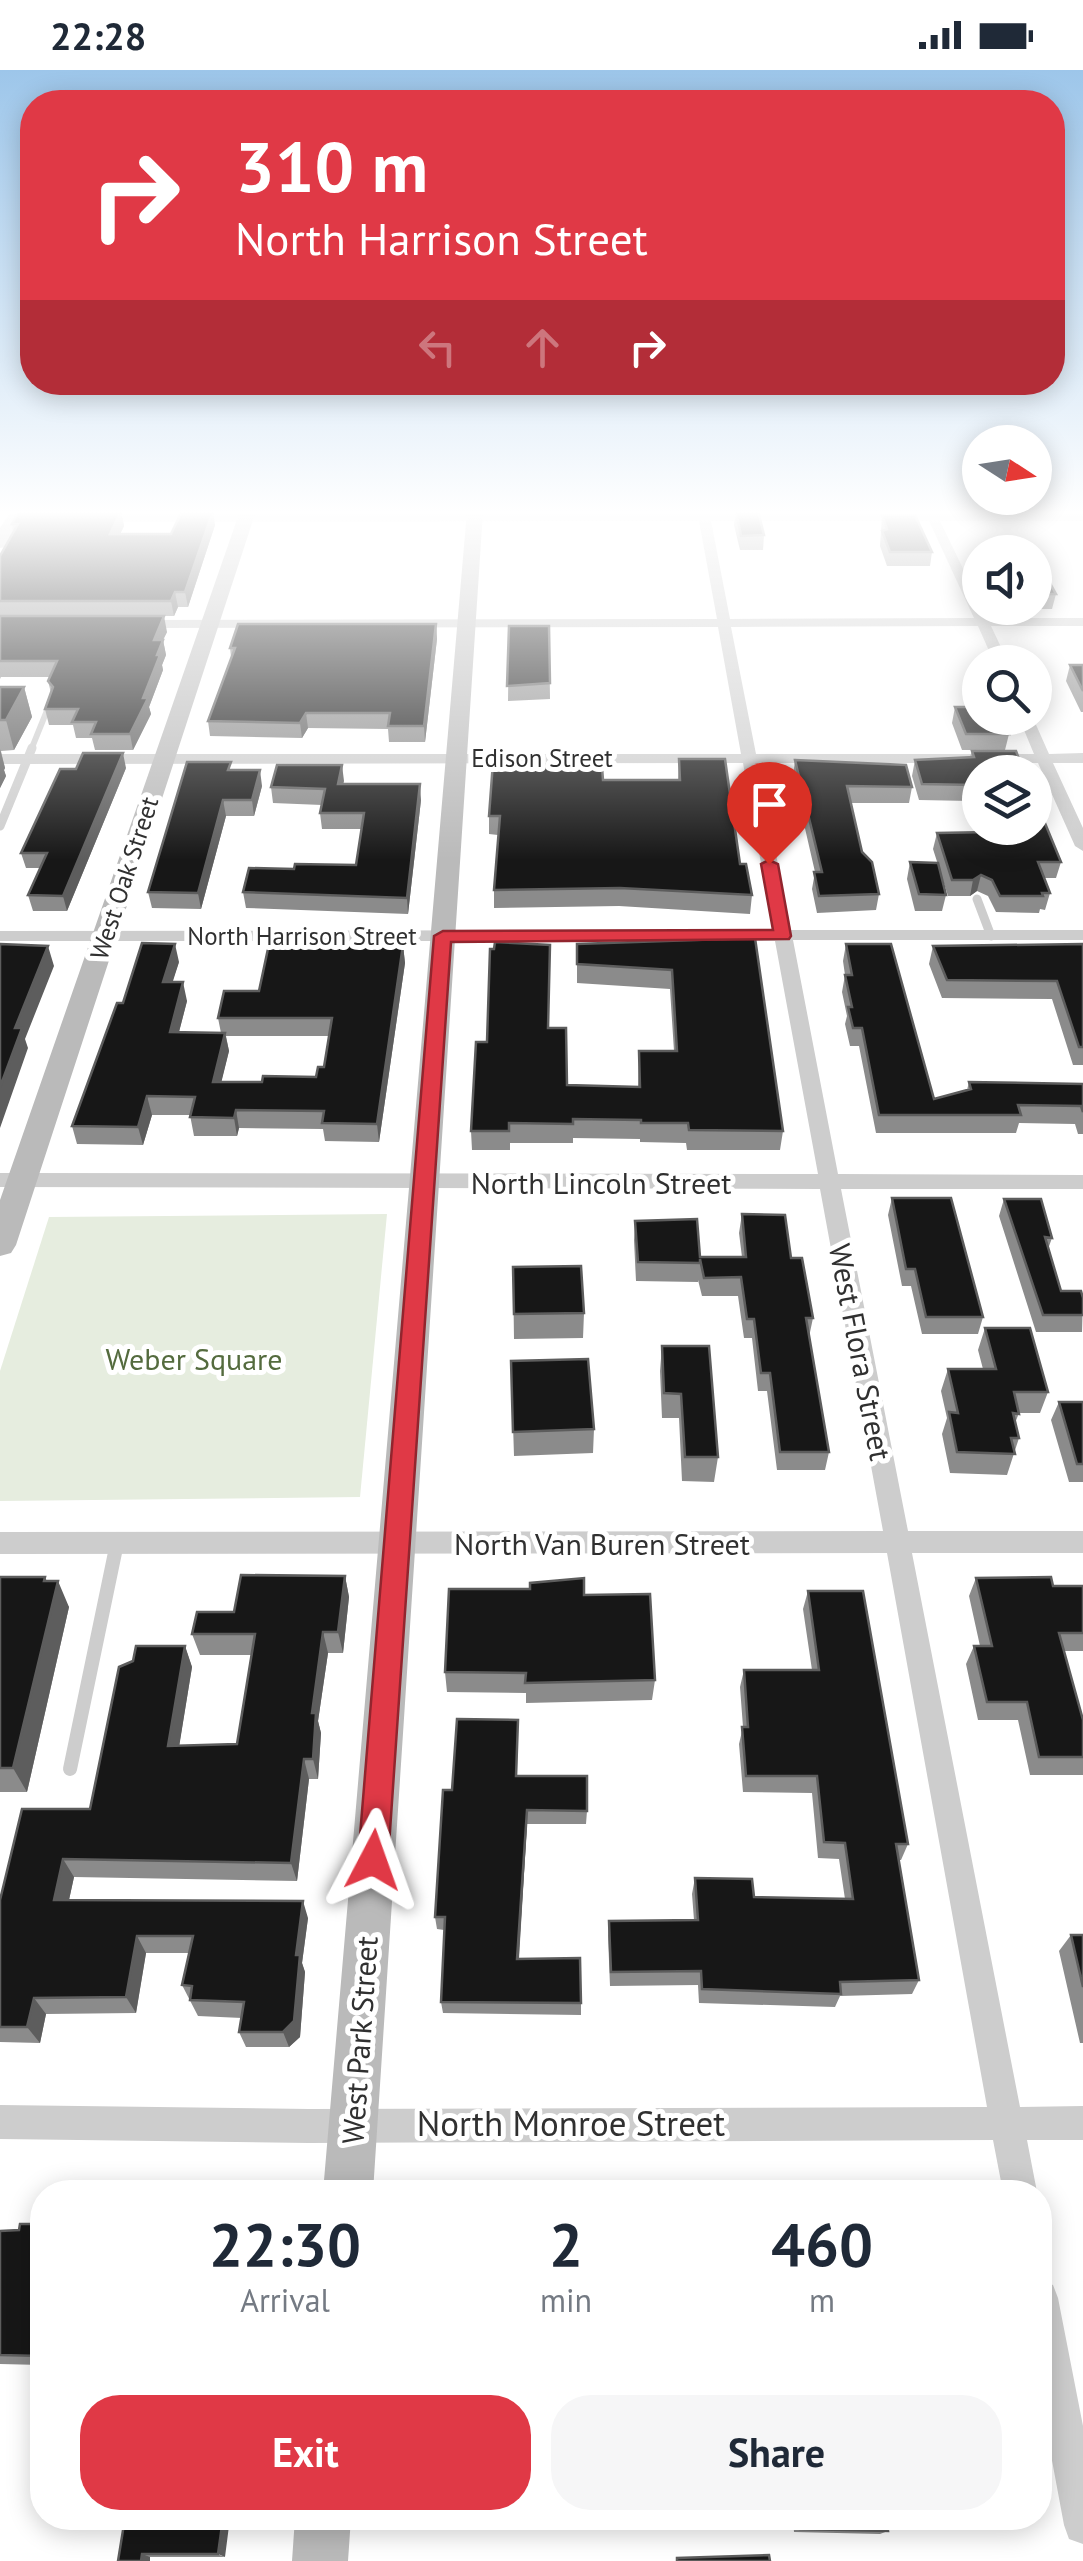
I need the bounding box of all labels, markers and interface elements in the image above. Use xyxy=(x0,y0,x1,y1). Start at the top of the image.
text: 22:28 xyxy=(50,11,146,60)
text: 310 m xyxy=(235,121,428,211)
icon: right xyxy=(70,130,200,260)
text: North Harrison Street xyxy=(235,209,648,267)
icon: left xyxy=(410,320,465,375)
icon: ahead xyxy=(515,320,570,375)
icon: right xyxy=(620,320,675,375)
north arrow xyxy=(962,425,1052,515)
map controls xyxy=(962,425,1052,845)
button: sound xyxy=(962,535,1052,625)
button: search xyxy=(962,645,1052,735)
street label: Edison Street xyxy=(471,742,613,774)
button: layers xyxy=(962,755,1052,845)
pin xyxy=(727,762,812,865)
icon: arrive xyxy=(742,777,797,832)
street label: West Oak Street xyxy=(83,792,166,963)
street label: North Harrison Street xyxy=(187,920,417,952)
street label: North Lincoln Street xyxy=(471,1163,731,1202)
street label: West Flora Street xyxy=(821,1240,901,1464)
park label: Weber Square xyxy=(106,1339,283,1378)
street label: North Van Buren Street xyxy=(454,1524,750,1563)
position arrow xyxy=(321,1808,425,1912)
street label: West Park Street xyxy=(332,1935,386,2145)
street label: North Monroe Street xyxy=(417,2100,725,2146)
text: 22:30 xyxy=(209,2205,361,2283)
text: 2 xyxy=(549,2205,583,2283)
text: 460 xyxy=(771,2205,873,2283)
text: Arrival xyxy=(240,2279,330,2321)
text: min xyxy=(540,2279,592,2321)
text: m xyxy=(809,2279,835,2321)
button: Exit xyxy=(80,2395,531,2510)
button: Share xyxy=(551,2395,1002,2510)

